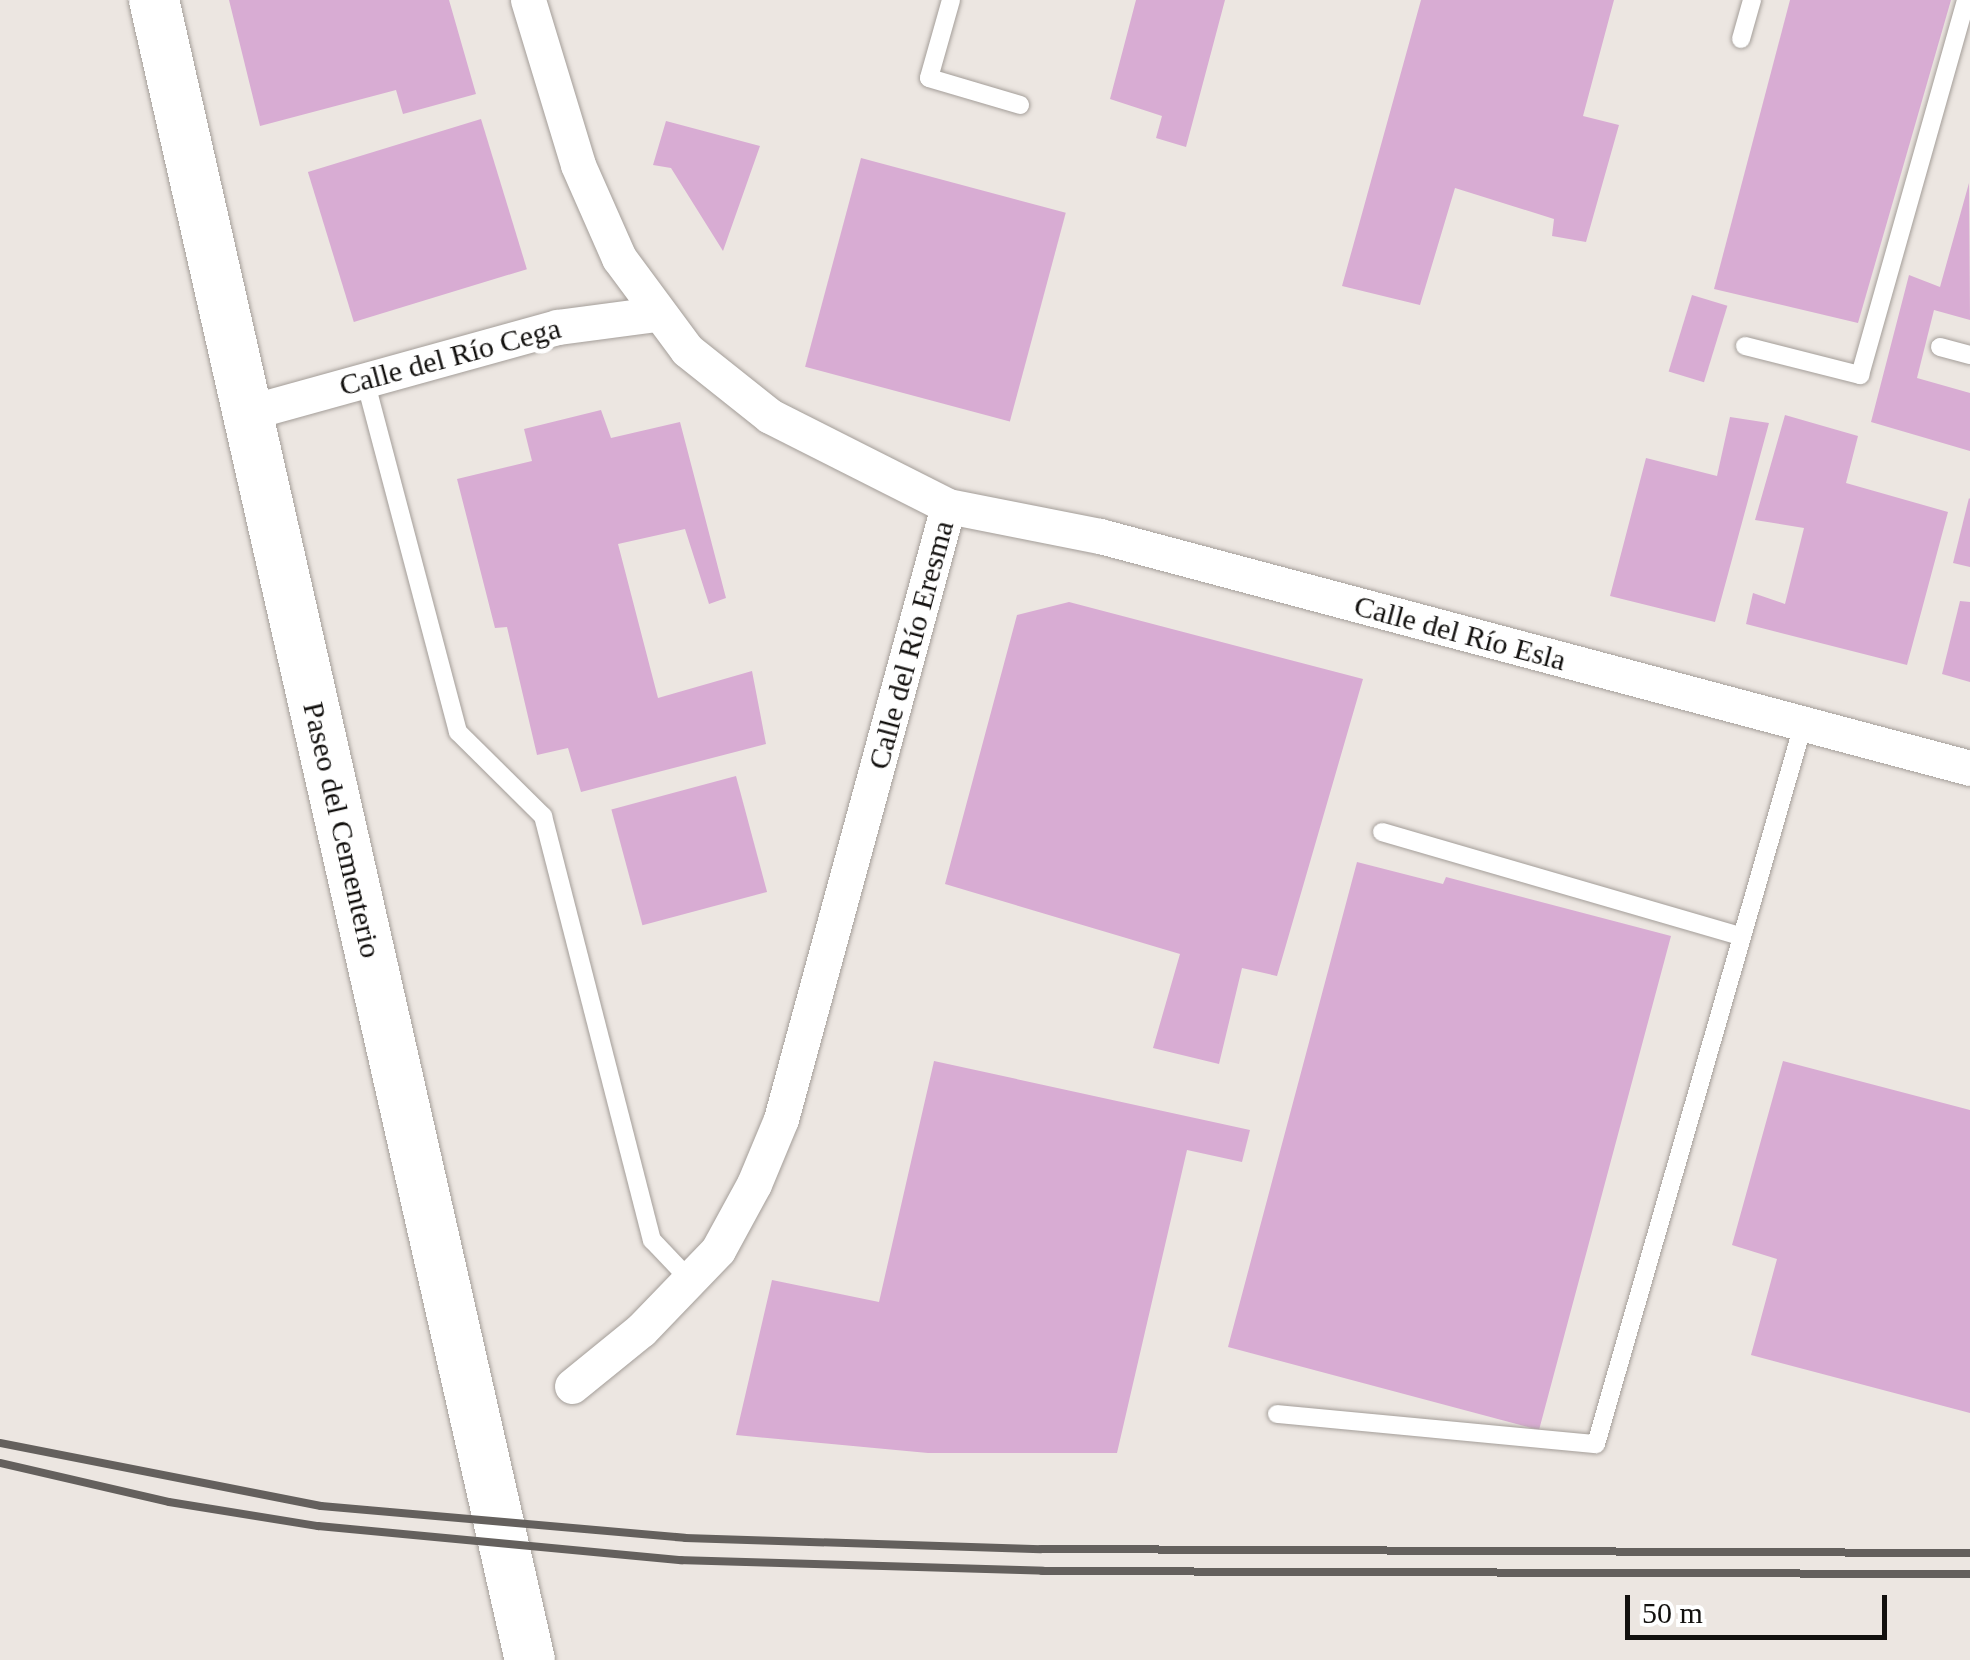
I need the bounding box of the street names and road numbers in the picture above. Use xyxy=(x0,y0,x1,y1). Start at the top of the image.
street label: Calle del Río Cega xyxy=(335,310,565,404)
street label: Calle del Río Eresma xyxy=(861,517,961,773)
street label: Calle del Río Esla xyxy=(1350,587,1570,679)
street label: Paseo del Cementerio xyxy=(295,699,389,961)

